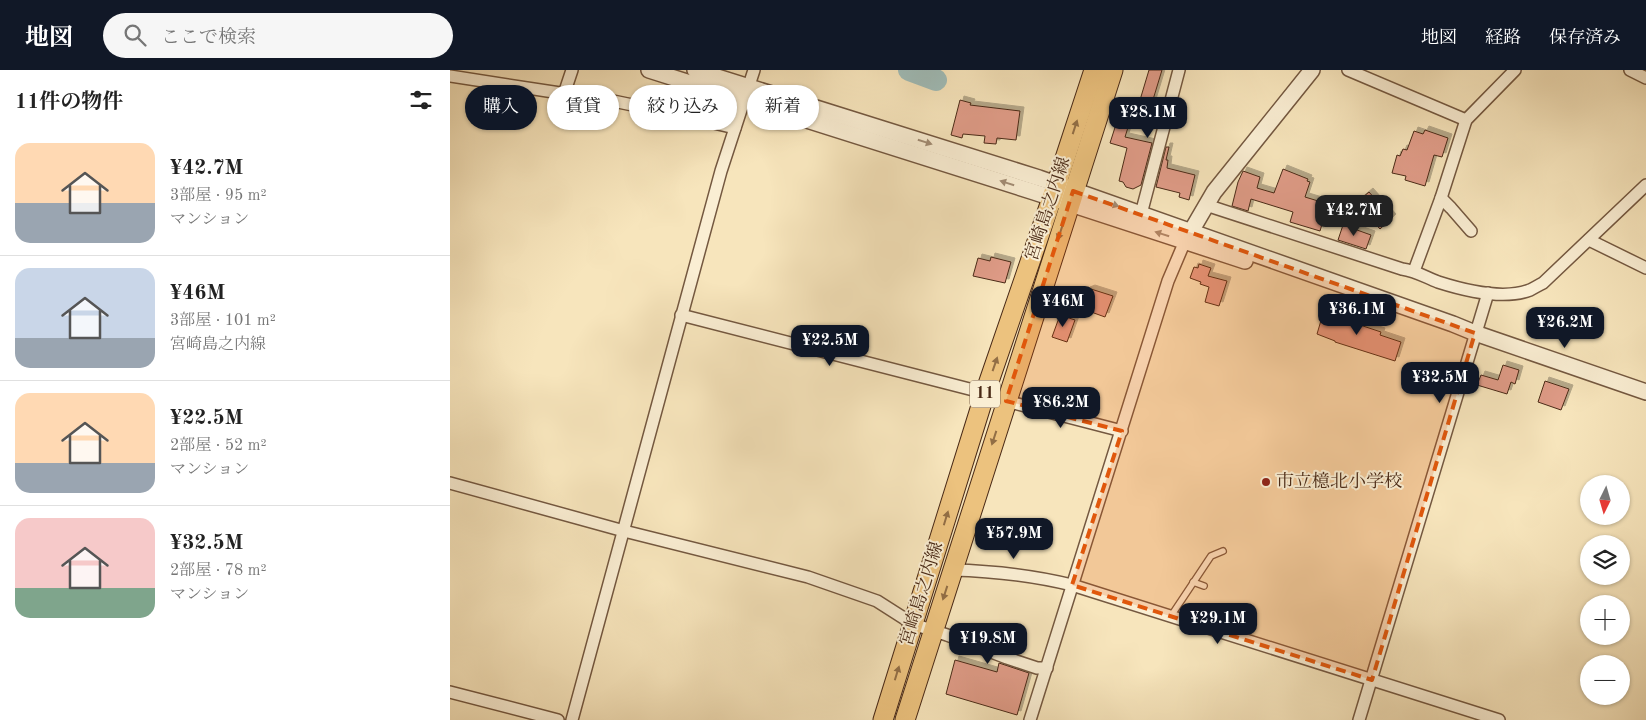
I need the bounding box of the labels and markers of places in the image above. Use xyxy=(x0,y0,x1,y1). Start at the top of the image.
pin: ¥28.1M xyxy=(1107,97,1189,139)
pin: ¥42.7M xyxy=(1313,194,1395,237)
pin: ¥46M xyxy=(1033,286,1093,328)
pin: ¥36.1M xyxy=(1316,294,1398,336)
pin: ¥26.2M xyxy=(1524,306,1606,349)
pin: ¥22.5M xyxy=(789,324,871,367)
pin: ¥32.5M xyxy=(1399,362,1481,404)
pin: ¥86.2M xyxy=(1020,386,1102,429)
place label: 市立檍北小学校 xyxy=(1276,471,1402,491)
marker: 市立檍北小学校 xyxy=(1260,476,1272,488)
pin: ¥57.9M xyxy=(973,518,1055,560)
pin: ¥29.1M xyxy=(1177,602,1259,645)
pin: ¥19.8M xyxy=(947,622,1029,665)

